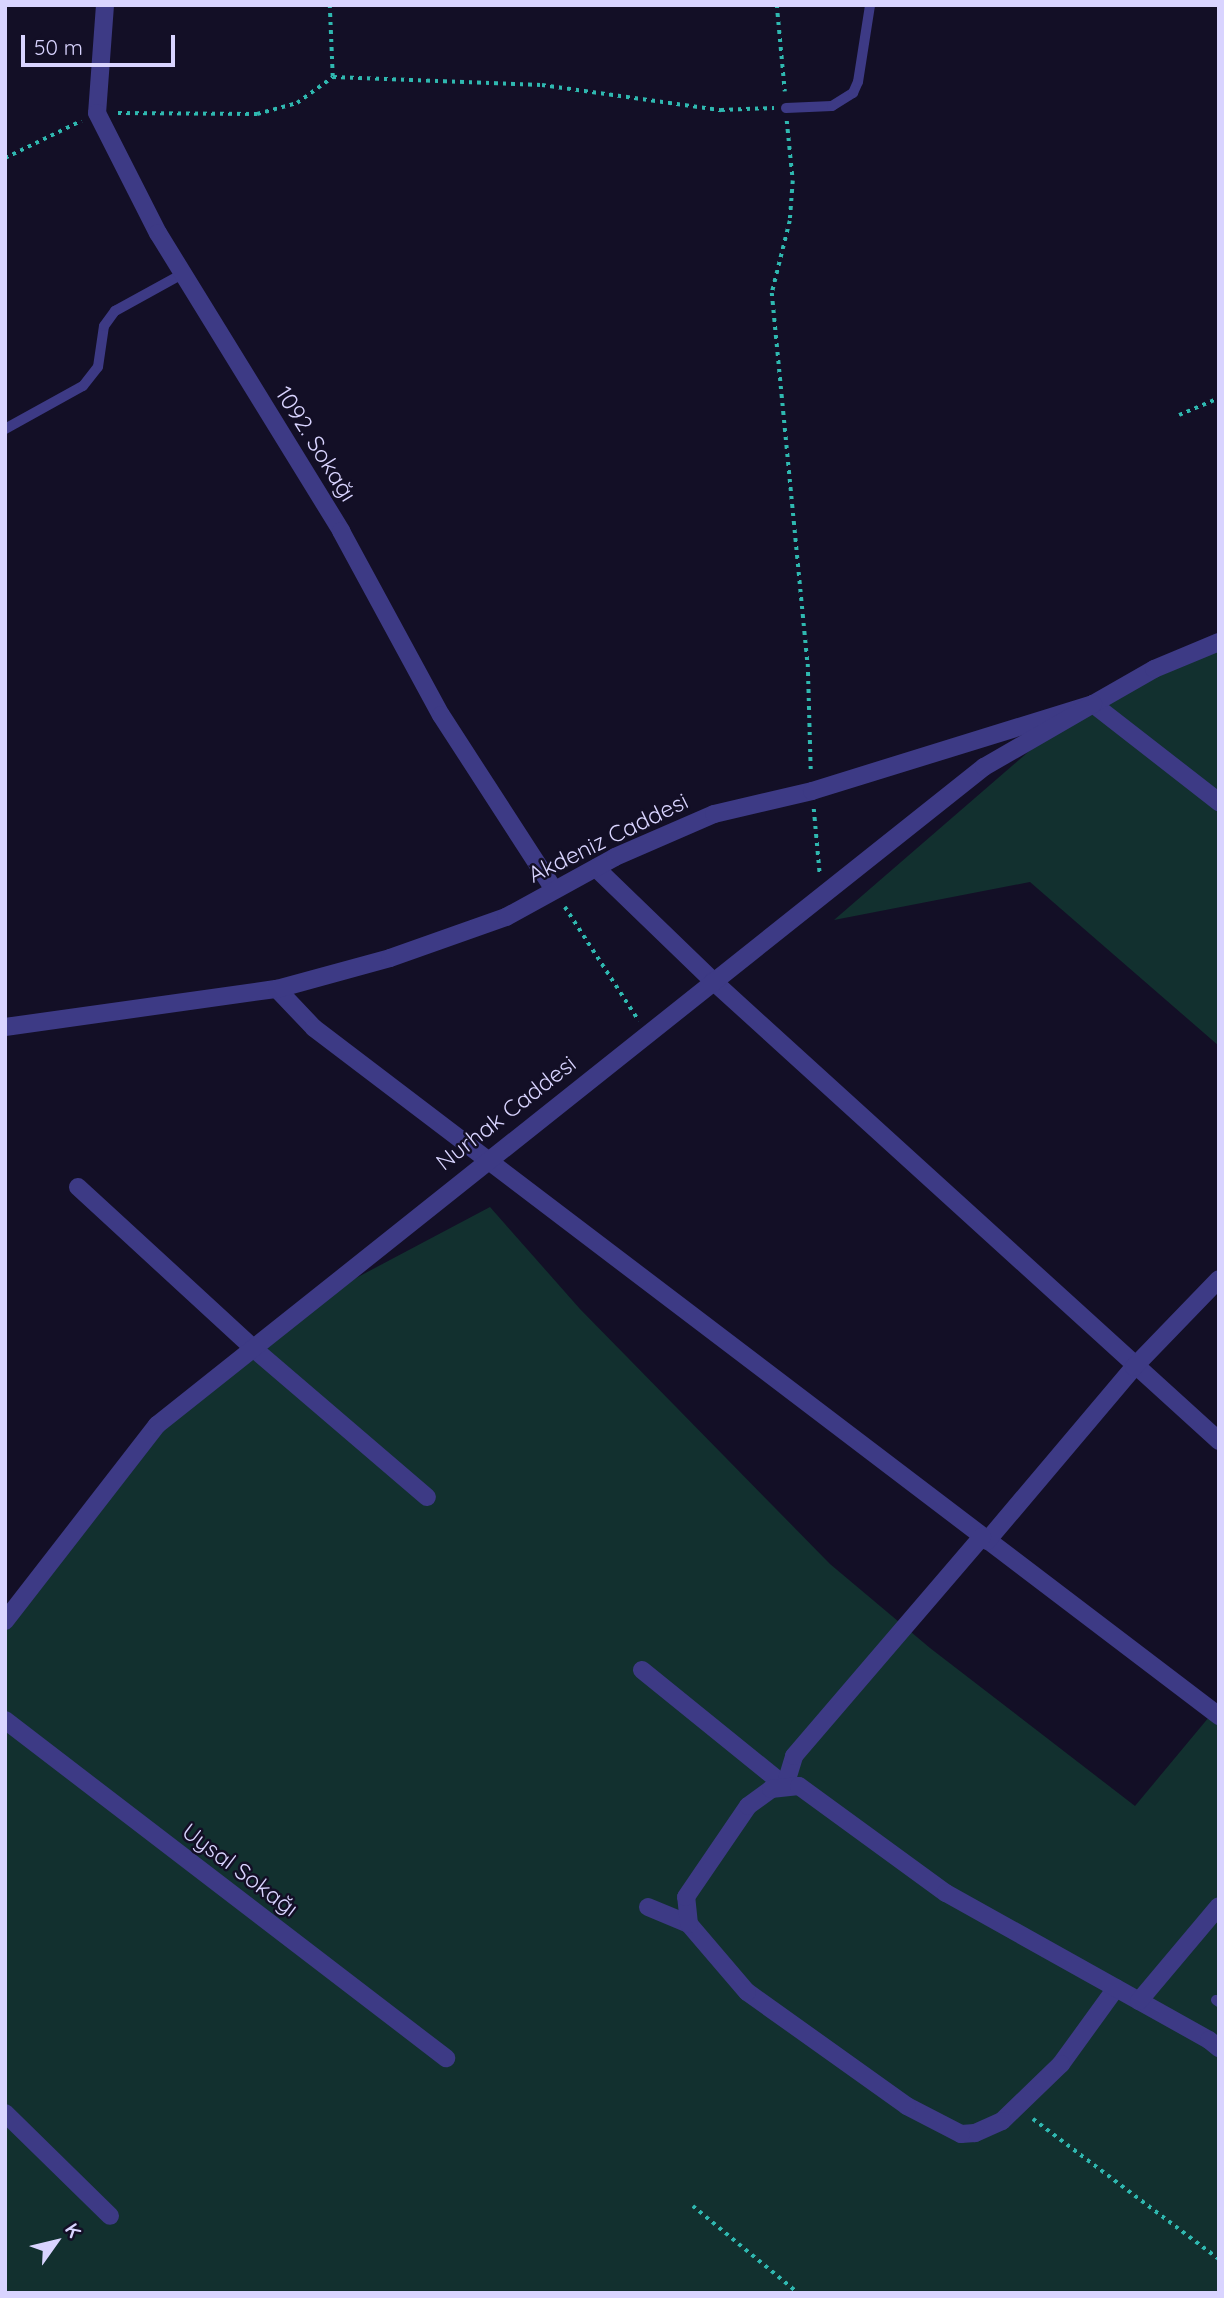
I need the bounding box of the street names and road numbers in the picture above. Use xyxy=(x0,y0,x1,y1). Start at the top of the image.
street label: 1092. Sokağı xyxy=(270,381,362,507)
street label: Akdeniz Caddesi xyxy=(523,787,693,889)
street label: Nurhak Caddesi xyxy=(431,1050,581,1176)
street label: Uysal Sokağı xyxy=(177,1817,303,1923)

